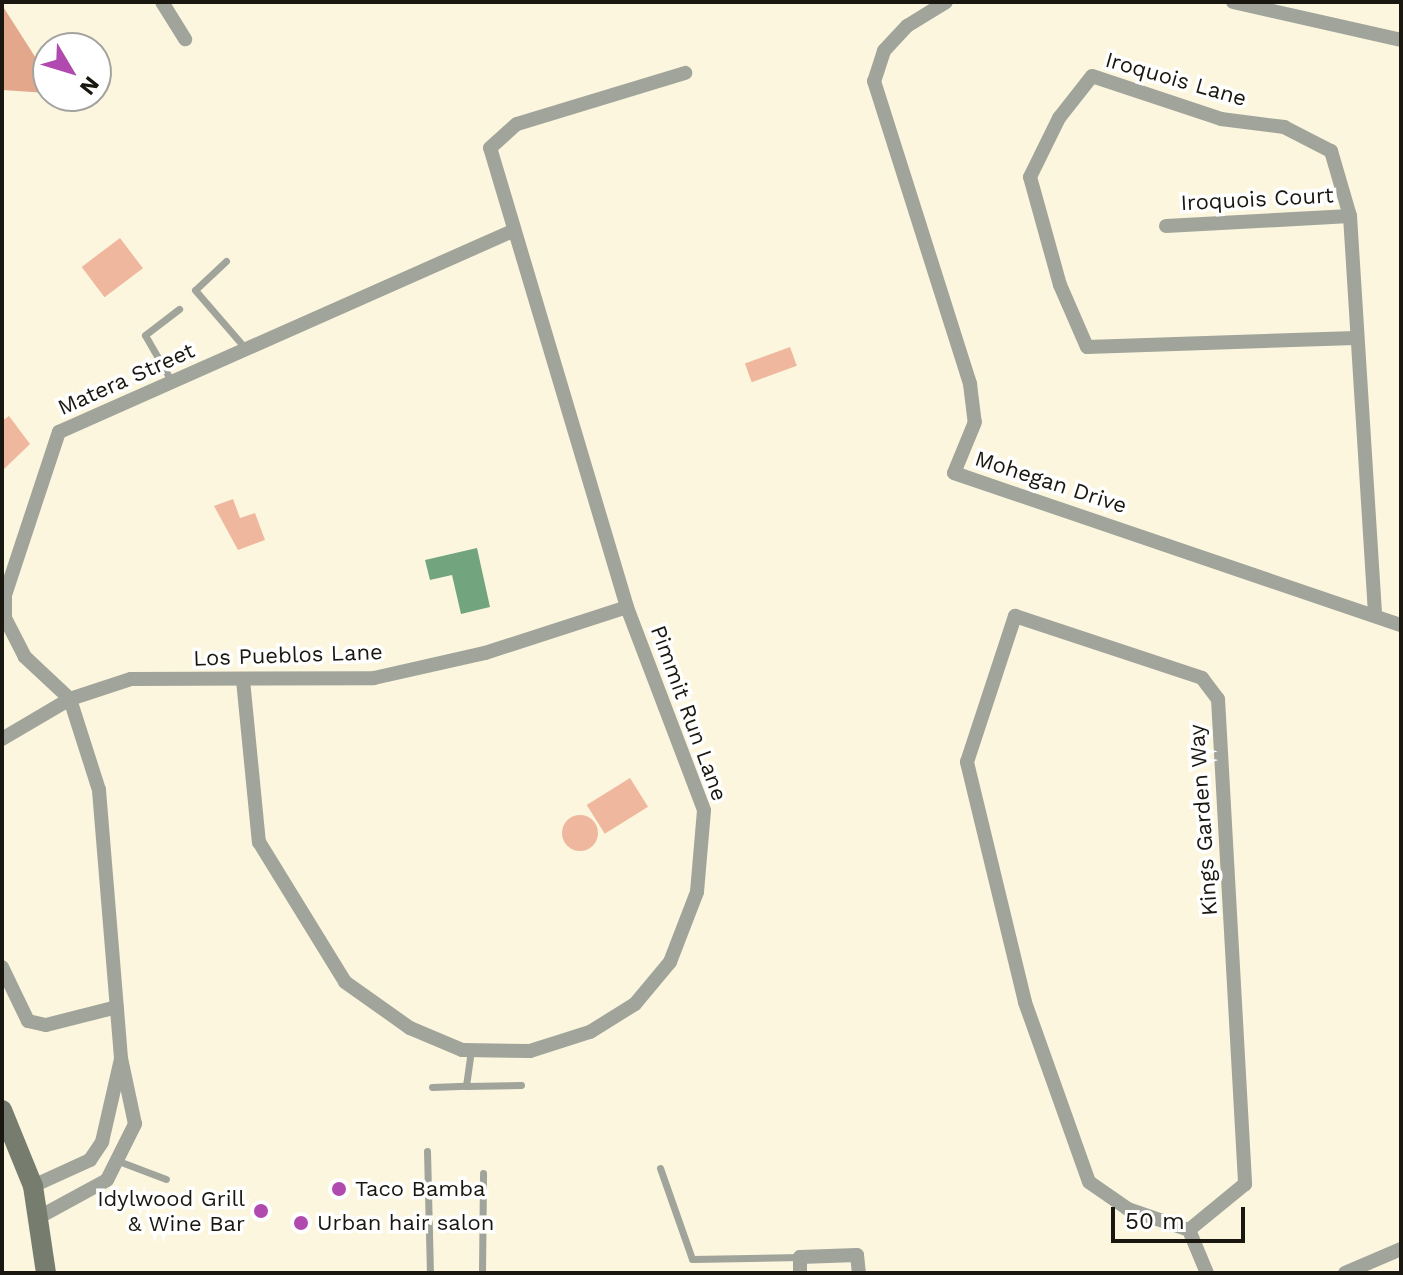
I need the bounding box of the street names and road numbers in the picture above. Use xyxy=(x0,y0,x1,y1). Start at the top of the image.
street label: Iroquois Lane xyxy=(1102,46,1250,112)
street label: Iroquois Court xyxy=(1180,182,1334,216)
street label: Matera Street xyxy=(53,337,199,421)
street label: Mohegan Drive xyxy=(972,445,1130,519)
street label: Pimmit Run Lane xyxy=(645,622,733,804)
street label: Los Pueblos Lane xyxy=(193,639,383,671)
street label: Kings Garden Way xyxy=(1183,723,1223,917)

